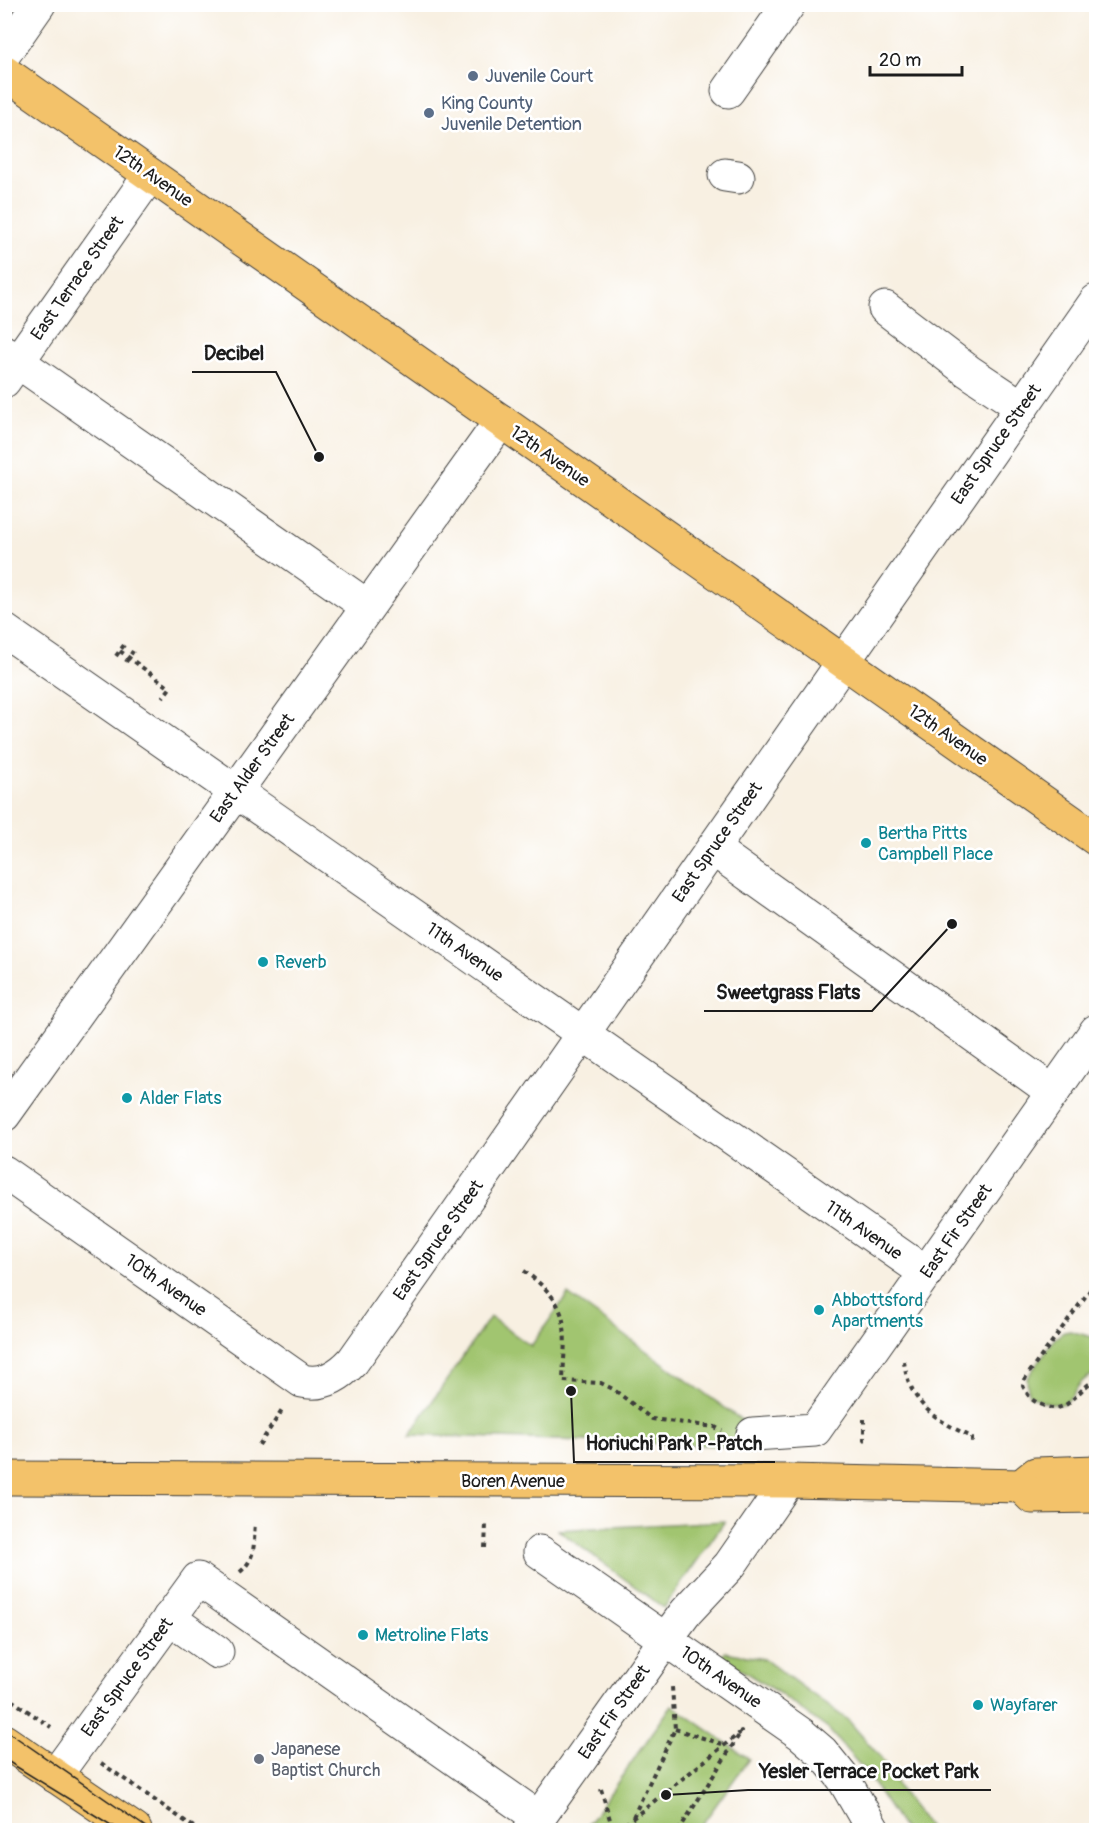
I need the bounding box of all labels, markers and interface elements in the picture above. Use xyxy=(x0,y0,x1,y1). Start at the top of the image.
scale bar xyxy=(870,39,962,77)
text: 20 m xyxy=(879,49,921,72)
place label: Juvenile Court xyxy=(485,65,594,88)
marker: Juvenile Court xyxy=(466,69,480,83)
place label: King County Juvenile Detention xyxy=(441,92,582,136)
marker: King County Juvenile Detention xyxy=(422,106,436,120)
street label: 12th Avenue xyxy=(108,141,197,212)
street label: East Terrace Street xyxy=(26,211,129,345)
callout: Decibel xyxy=(192,334,276,372)
text: Decibel xyxy=(204,341,264,366)
street label: East Spruce Street xyxy=(946,379,1047,509)
street label: 12th Avenue xyxy=(505,421,594,492)
street label: 12th Avenue xyxy=(903,700,992,771)
street label: East Alder Street xyxy=(205,708,300,828)
street label: East Spruce Street xyxy=(667,777,768,907)
place label: Bertha Pitts Campbell Place xyxy=(878,822,993,866)
marker: Bertha Pitts Campbell Place xyxy=(859,836,873,850)
street label: 11th Avenue xyxy=(422,917,508,987)
place label: Reverb xyxy=(275,951,327,974)
marker: Reverb xyxy=(256,955,270,969)
callout: Sweetgrass Flats xyxy=(704,973,872,1011)
text: Sweetgrass Flats xyxy=(716,980,860,1005)
place label: Alder Flats xyxy=(139,1087,221,1110)
marker: Alder Flats xyxy=(120,1091,134,1105)
street label: East Spruce Street xyxy=(388,1175,489,1305)
street label: East Fir Street xyxy=(915,1179,998,1283)
street label: 11th Avenue xyxy=(821,1195,907,1265)
street label: 10th Avenue xyxy=(121,1249,211,1322)
place label: Abbottsford Apartments xyxy=(831,1289,923,1333)
marker: Abbottsford Apartments xyxy=(812,1303,826,1317)
callout: Horiuchi Park P-Patch xyxy=(574,1424,775,1462)
text: Horiuchi Park P-Patch xyxy=(586,1431,762,1456)
street label: Boren Avenue xyxy=(461,1470,565,1493)
street label: East Spruce Street xyxy=(76,1612,179,1742)
place label: Metroline Flats xyxy=(375,1624,488,1647)
marker: Metroline Flats xyxy=(356,1628,370,1642)
street label: 10th Avenue xyxy=(676,1641,766,1714)
street label: East Fir Street xyxy=(573,1660,656,1764)
place label: Wayfarer xyxy=(990,1694,1058,1717)
marker: Wayfarer xyxy=(971,1698,985,1712)
place label: Japanese Baptist Church xyxy=(271,1738,380,1782)
marker: Japanese Baptist Church xyxy=(252,1752,266,1766)
callout: Yesler Terrace Pocket Park xyxy=(748,1752,991,1790)
text: Yesler Terrace Pocket Park xyxy=(758,1759,979,1784)

